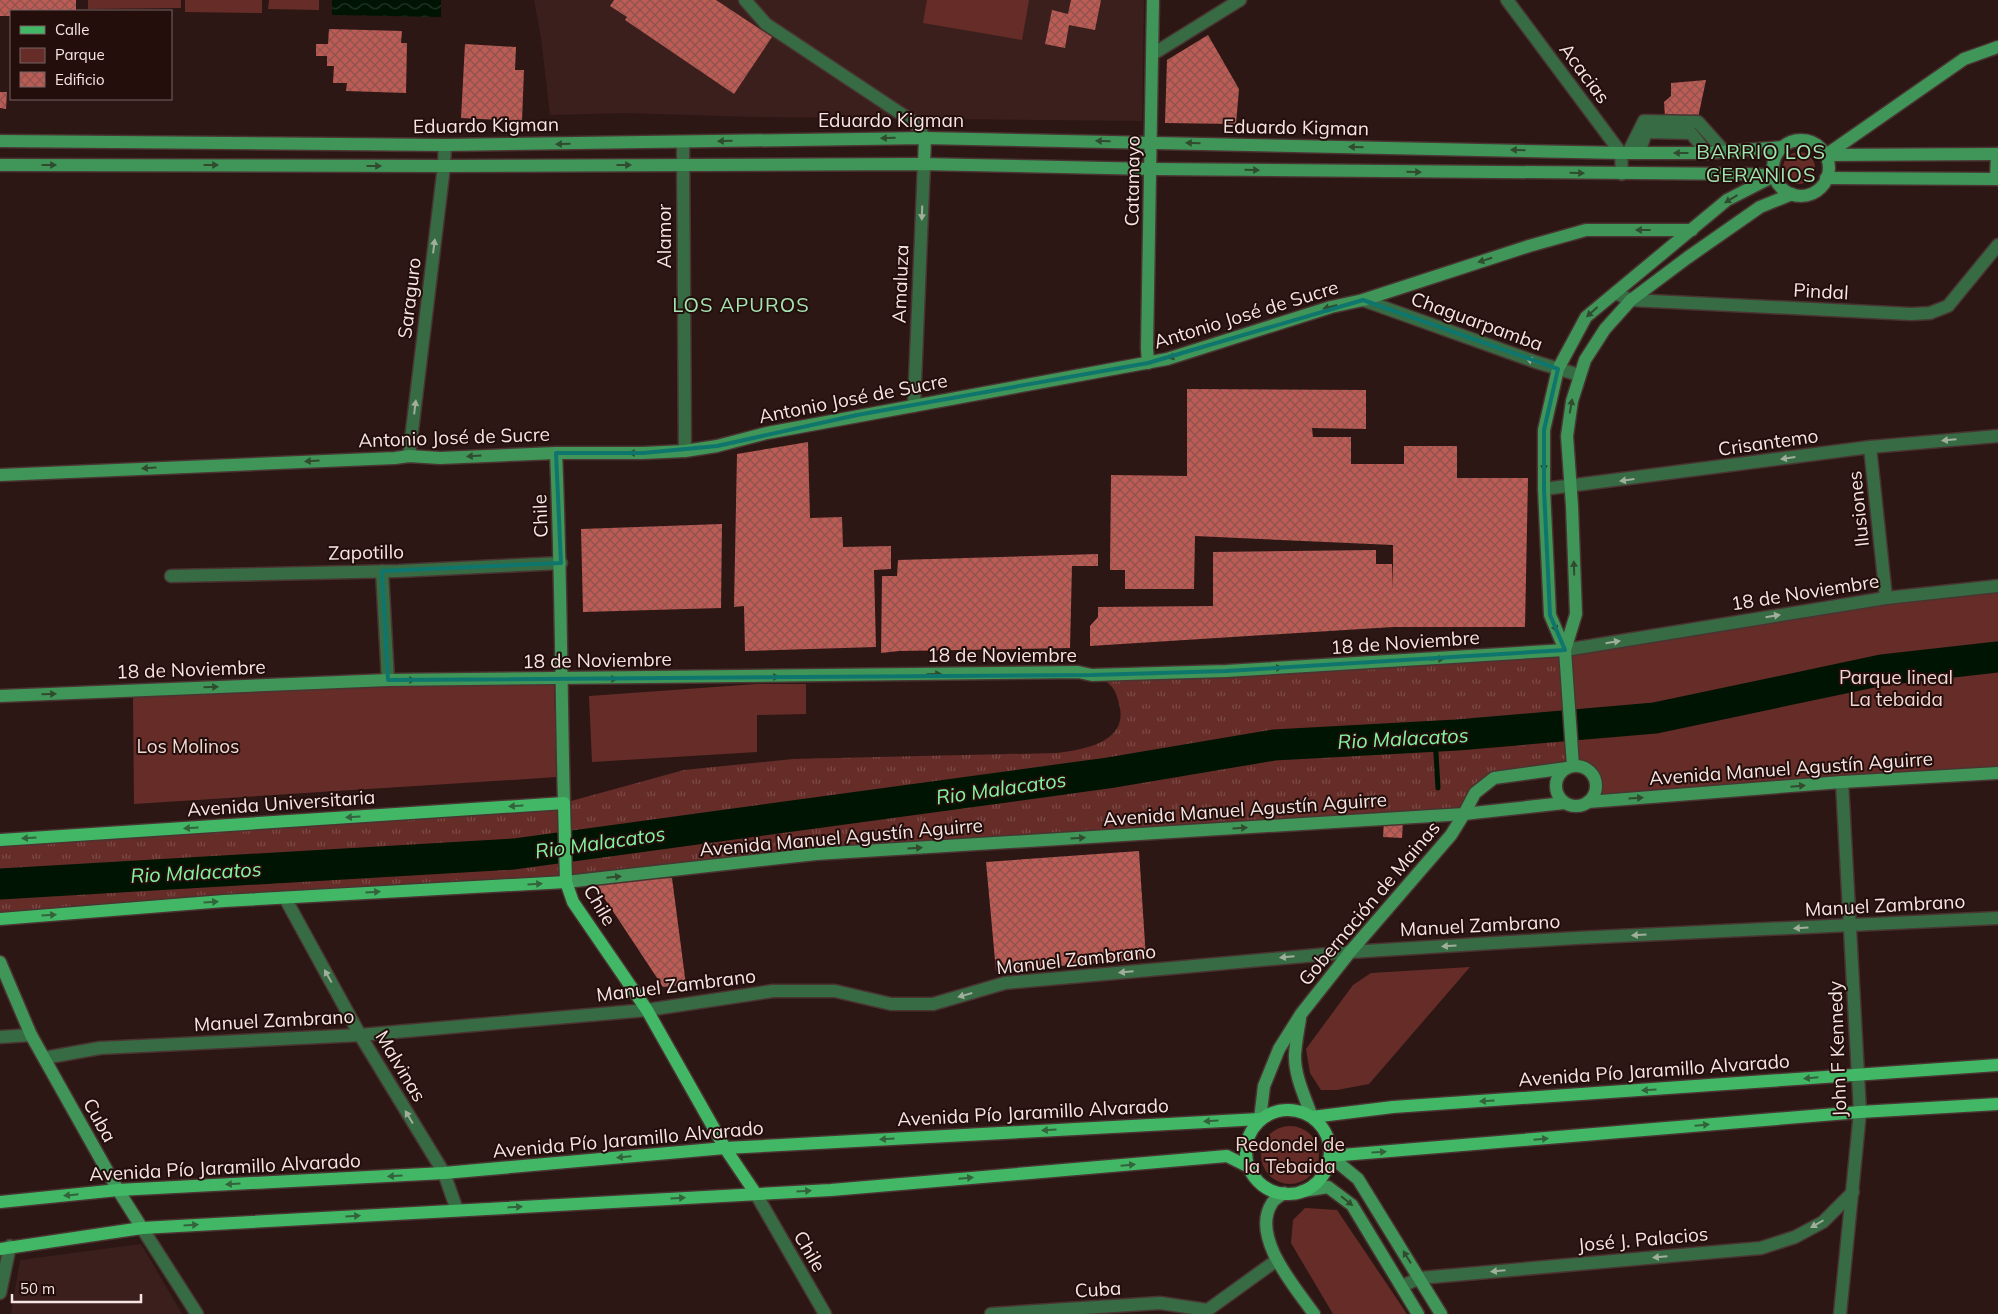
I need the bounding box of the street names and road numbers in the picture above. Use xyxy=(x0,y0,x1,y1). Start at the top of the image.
street label: Acacias xyxy=(1555,38,1615,108)
street label: Eduardo Kigman xyxy=(818,108,964,132)
street label: Eduardo Kigman xyxy=(413,112,559,138)
street label: Eduardo Kigman xyxy=(1223,114,1369,140)
street label: Catamayo xyxy=(1119,135,1145,227)
street label: Alamor xyxy=(652,204,676,268)
street label: Amaluza xyxy=(887,244,913,324)
street label: Saraguro xyxy=(392,256,426,340)
street label: Antonio José de Sucre xyxy=(1151,274,1341,354)
street label: Pindal xyxy=(1793,278,1849,304)
street label: Chaguarpamba xyxy=(1408,286,1546,356)
street label: Antonio José de Sucre xyxy=(757,368,949,428)
street label: Antonio José de Sucre xyxy=(358,422,550,452)
street label: Crisantemo xyxy=(1716,423,1820,461)
street label: Ilusiones xyxy=(1842,470,1874,548)
street label: Chile xyxy=(527,494,553,538)
street label: Zapotillo xyxy=(328,539,404,565)
street label: 18 de Noviembre xyxy=(1729,568,1881,616)
street label: 18 de Noviembre xyxy=(1330,625,1480,659)
street label: 18 de Noviembre xyxy=(927,643,1077,667)
street label: 18 de Noviembre xyxy=(522,647,672,673)
street label: 18 de Noviembre xyxy=(116,654,266,684)
street label: Avenida Manuel Agustín Aguirre xyxy=(1648,746,1934,790)
street label: Avenida Universitaria xyxy=(186,784,376,822)
street label: Avenida Manuel Agustín Aguirre xyxy=(1102,787,1388,831)
street label: Avenida Manuel Agustín Aguirre xyxy=(698,813,984,861)
street label: Gobernación de Mainas xyxy=(1293,816,1445,990)
street label: Chile xyxy=(579,880,621,930)
street label: Manuel Zambrano xyxy=(1804,889,1966,921)
street label: Manuel Zambrano xyxy=(1399,909,1561,941)
street label: Manuel Zambrano xyxy=(995,939,1157,979)
street label: Manuel Zambrano xyxy=(595,963,757,1007)
street label: John F Kennedy xyxy=(1823,981,1851,1117)
street label: Manuel Zambrano xyxy=(193,1004,355,1036)
street label: Malvinas xyxy=(370,1026,432,1106)
street label: Avenida Pío Jaramillo Alvarado xyxy=(1517,1049,1791,1091)
street label: Avenida Pío Jaramillo Alvarado xyxy=(897,1093,1169,1131)
street label: Cuba xyxy=(78,1094,122,1146)
street label: Avenida Pío Jaramillo Alvarado xyxy=(491,1115,765,1163)
street label: Avenida Pío Jaramillo Alvarado xyxy=(89,1148,361,1186)
street label: José J. Palacios xyxy=(1577,1221,1709,1257)
street label: Chile xyxy=(789,1226,831,1276)
street label: Cuba xyxy=(1074,1275,1122,1303)

